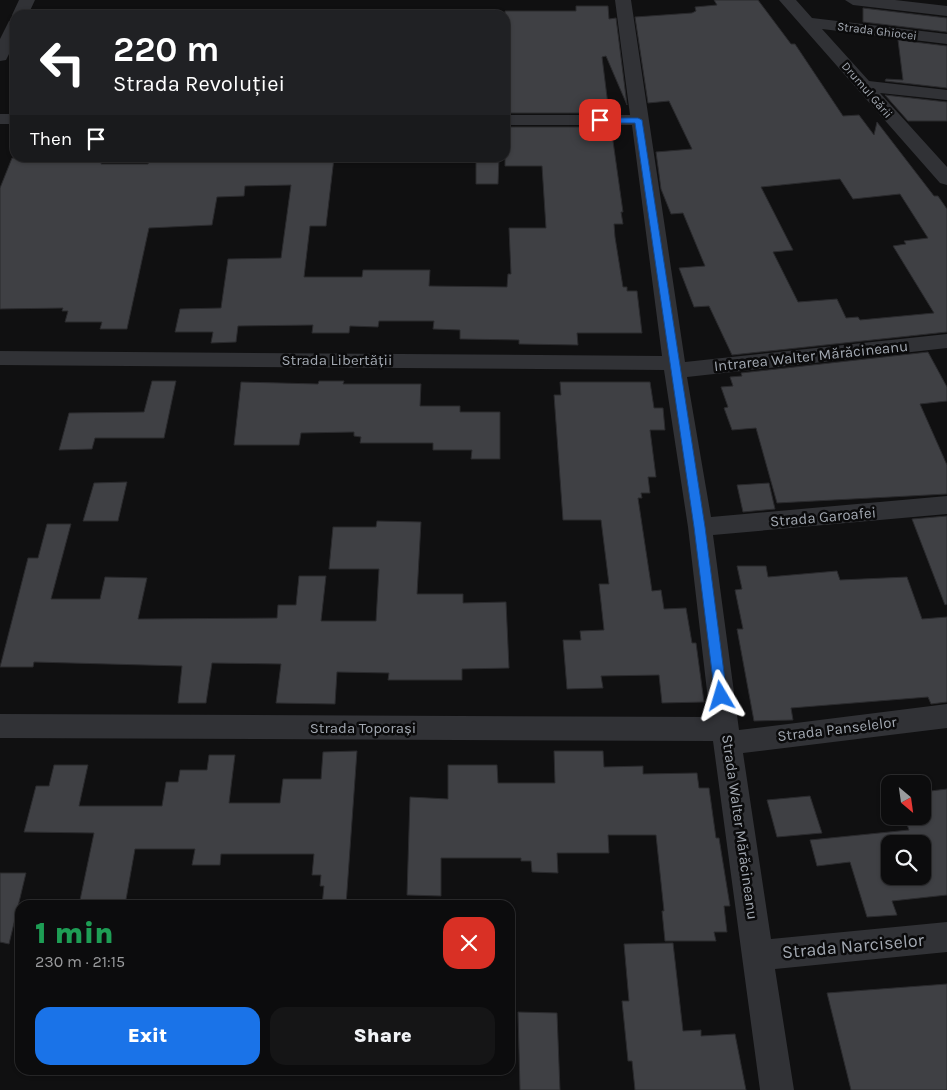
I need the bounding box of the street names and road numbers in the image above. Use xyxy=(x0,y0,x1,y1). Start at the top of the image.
street label: Strada Ghiocei xyxy=(836,19,918,43)
street label: Drumul Gării xyxy=(839,59,895,121)
street label: Intrarea Walter Mărăcineanu xyxy=(713,337,909,375)
street label: Strada Libertății xyxy=(281,351,393,369)
street label: Strada Garoafei xyxy=(769,503,877,531)
street label: Strada Panselelor xyxy=(776,713,898,745)
street label: Strada Toporași xyxy=(310,719,416,737)
street label: Strada Walter Mărăcineanu xyxy=(718,733,762,921)
street label: Strada Narciselor xyxy=(781,929,925,963)

